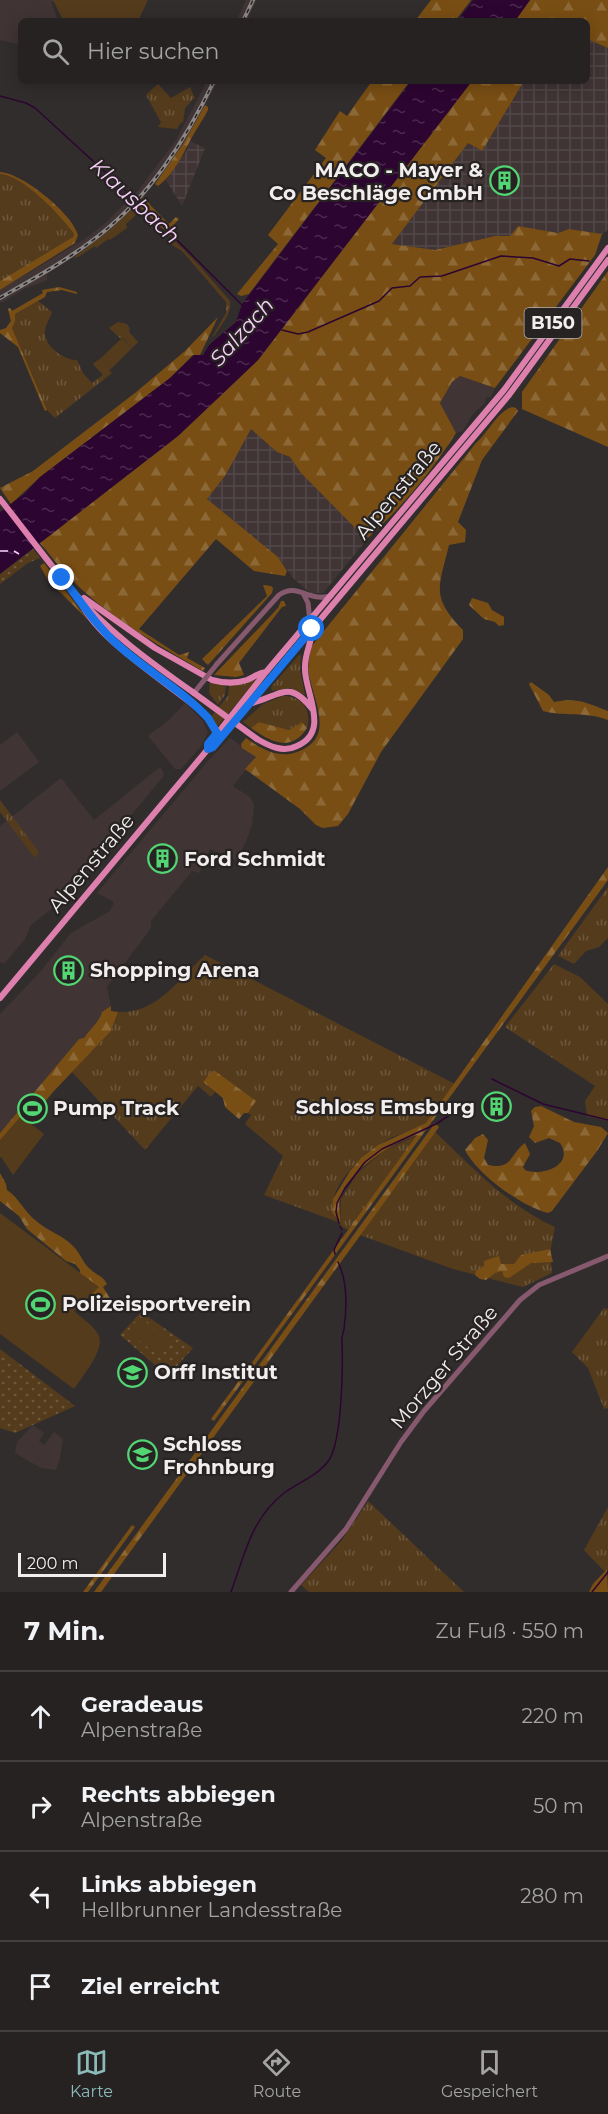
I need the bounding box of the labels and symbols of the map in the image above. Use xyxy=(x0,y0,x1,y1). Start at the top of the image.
water label: Klausbach xyxy=(85,153,185,248)
place label: MACO - Mayer & Co Beschläge GmbH xyxy=(269,158,483,205)
building icon: MACO - Mayer & Co Beschläge GmbH xyxy=(488,165,520,197)
water label: Salzach xyxy=(204,292,279,371)
road number: B150 xyxy=(524,308,582,338)
street label: Alpenstraße xyxy=(350,436,446,544)
route end xyxy=(48,564,74,590)
route start xyxy=(298,615,324,641)
street label: Alpenstraße xyxy=(43,809,139,917)
building icon: Ford Schmidt xyxy=(147,843,179,875)
place label: Ford Schmidt xyxy=(184,847,326,871)
building icon: Shopping Arena xyxy=(53,954,85,986)
place label: Shopping Arena xyxy=(90,958,260,982)
building icon: Schloss Emsburg xyxy=(480,1091,512,1123)
sports icon: Pump Track xyxy=(16,1092,48,1124)
place label: Schloss Emsburg xyxy=(296,1095,475,1119)
place label: Pump Track xyxy=(53,1096,180,1120)
sports icon: Polizeisportverein xyxy=(25,1288,57,1320)
place label: Polizeisportverein xyxy=(62,1292,251,1316)
street label: Morzger Straße xyxy=(385,1300,503,1434)
school or university icon: Orff Institut xyxy=(117,1356,149,1388)
place label: Orff Institut xyxy=(154,1360,278,1384)
place label: Schloss Frohnburg xyxy=(163,1432,275,1479)
school or university icon: Schloss Frohnburg xyxy=(126,1439,158,1471)
scale bar xyxy=(18,1550,166,1578)

